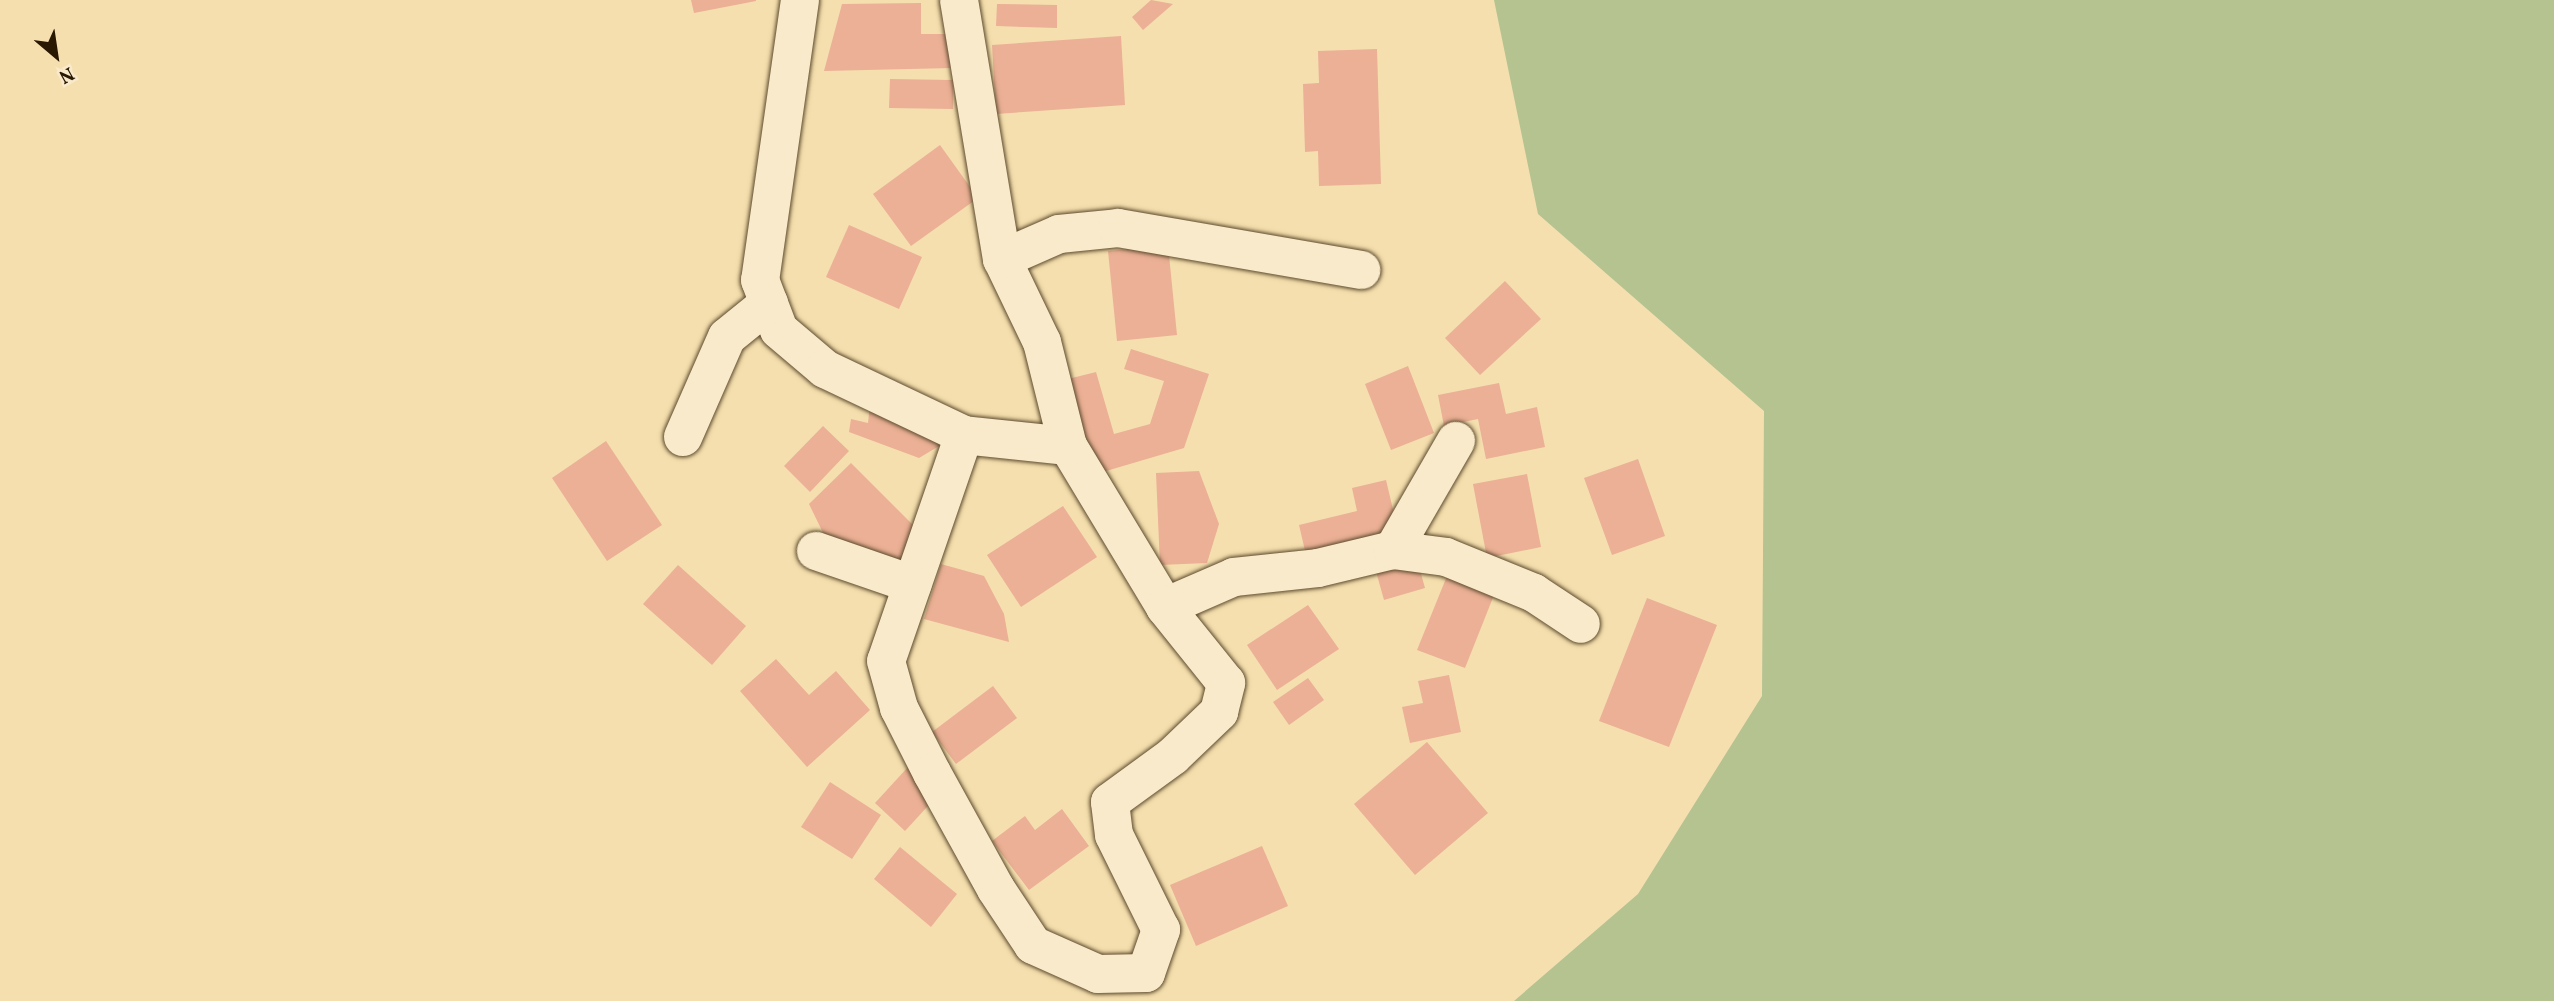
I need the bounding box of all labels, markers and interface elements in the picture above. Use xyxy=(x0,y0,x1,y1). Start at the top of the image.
north arrow xyxy=(21,21,91,91)
text: N xyxy=(54,60,79,89)

